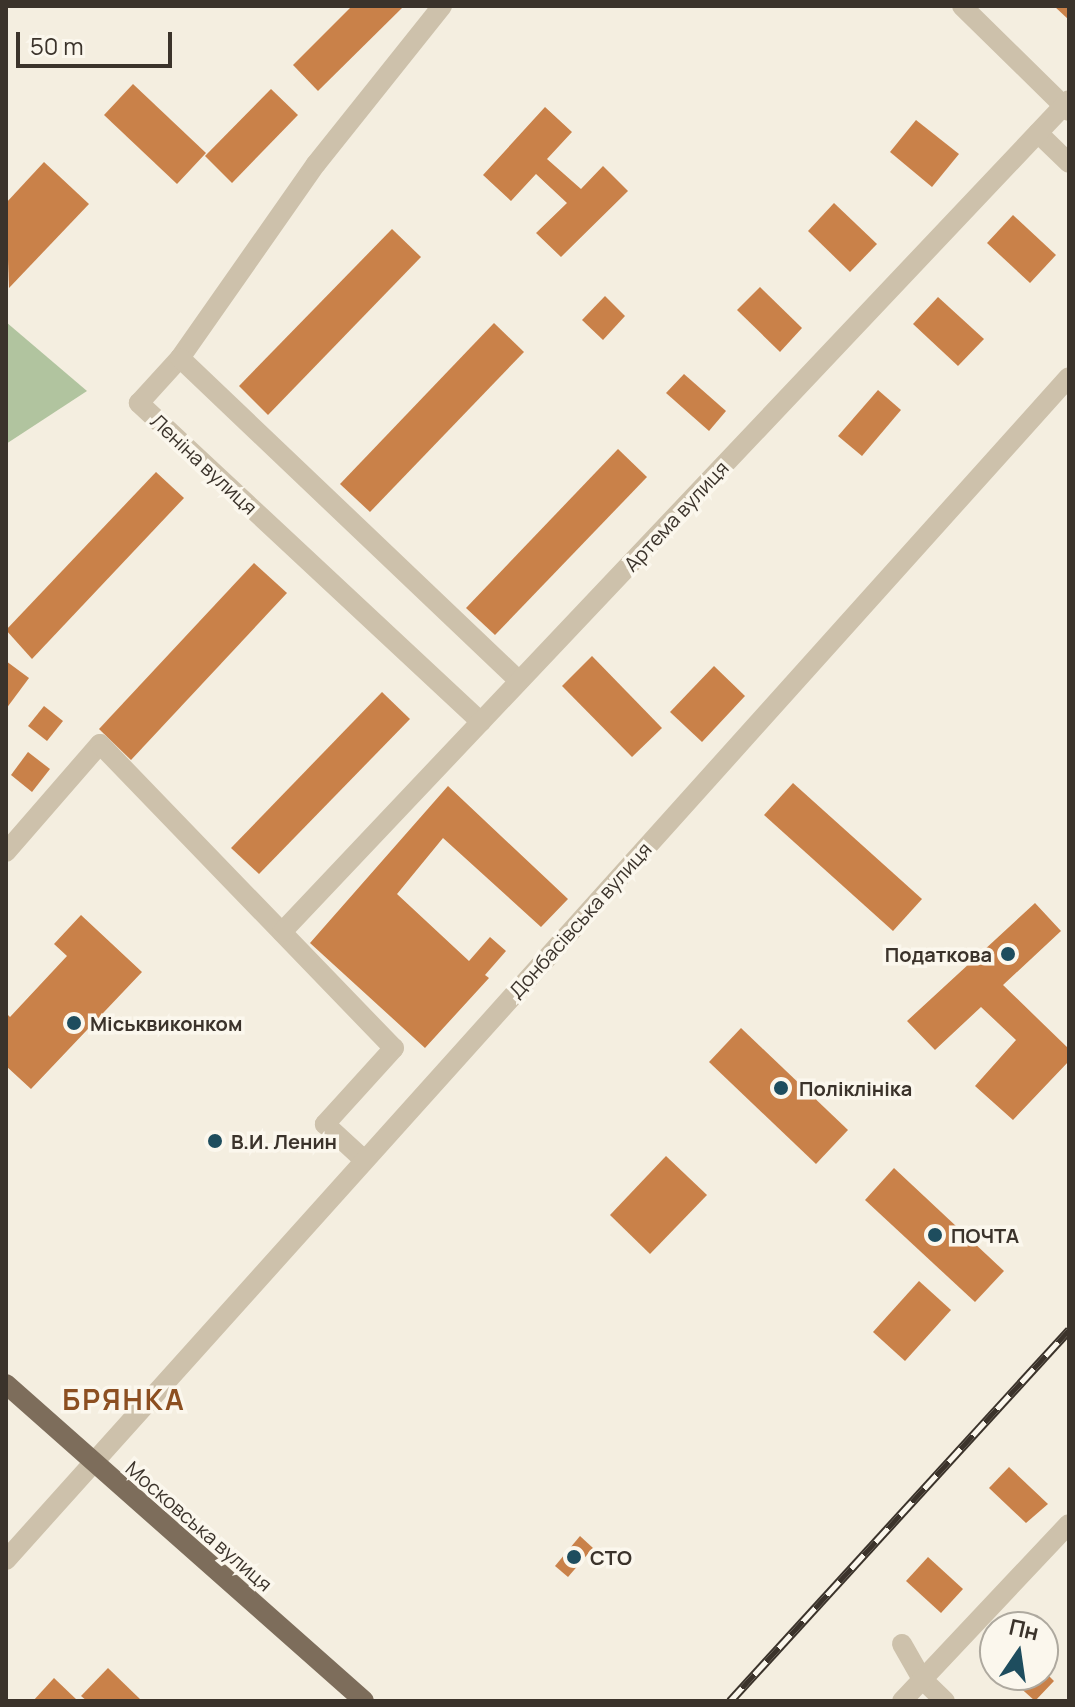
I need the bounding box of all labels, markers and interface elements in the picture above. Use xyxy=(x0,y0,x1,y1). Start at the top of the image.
scale bar xyxy=(20,16,176,66)
text: 50 m xyxy=(30,29,84,62)
street label: Леніна вулиця xyxy=(146,409,262,519)
street label: Артема вулиця xyxy=(619,456,733,576)
street label: Донбасівська вулиця xyxy=(504,837,656,1003)
place label: Податкова xyxy=(885,942,992,966)
marker: Податкова xyxy=(999,945,1017,963)
place label: Міськвиконком xyxy=(90,1011,242,1035)
marker: Міськвиконком xyxy=(65,1014,83,1032)
place label: Поліклініка xyxy=(799,1076,912,1100)
marker: Поліклініка xyxy=(770,1077,792,1099)
place label: В.И. Ленин xyxy=(231,1129,337,1153)
marker: В.И. Ленин xyxy=(206,1132,224,1150)
place label: ПОЧТА xyxy=(951,1223,1019,1247)
marker: ПОЧТА xyxy=(926,1226,944,1244)
district label: БРЯНКА xyxy=(62,1382,186,1416)
street label: Московська вулиця xyxy=(121,1456,277,1596)
place label: СТО xyxy=(590,1545,632,1569)
marker: СТО xyxy=(565,1548,583,1566)
north arrow xyxy=(979,1611,1059,1691)
text: Пн xyxy=(1006,1612,1042,1648)

